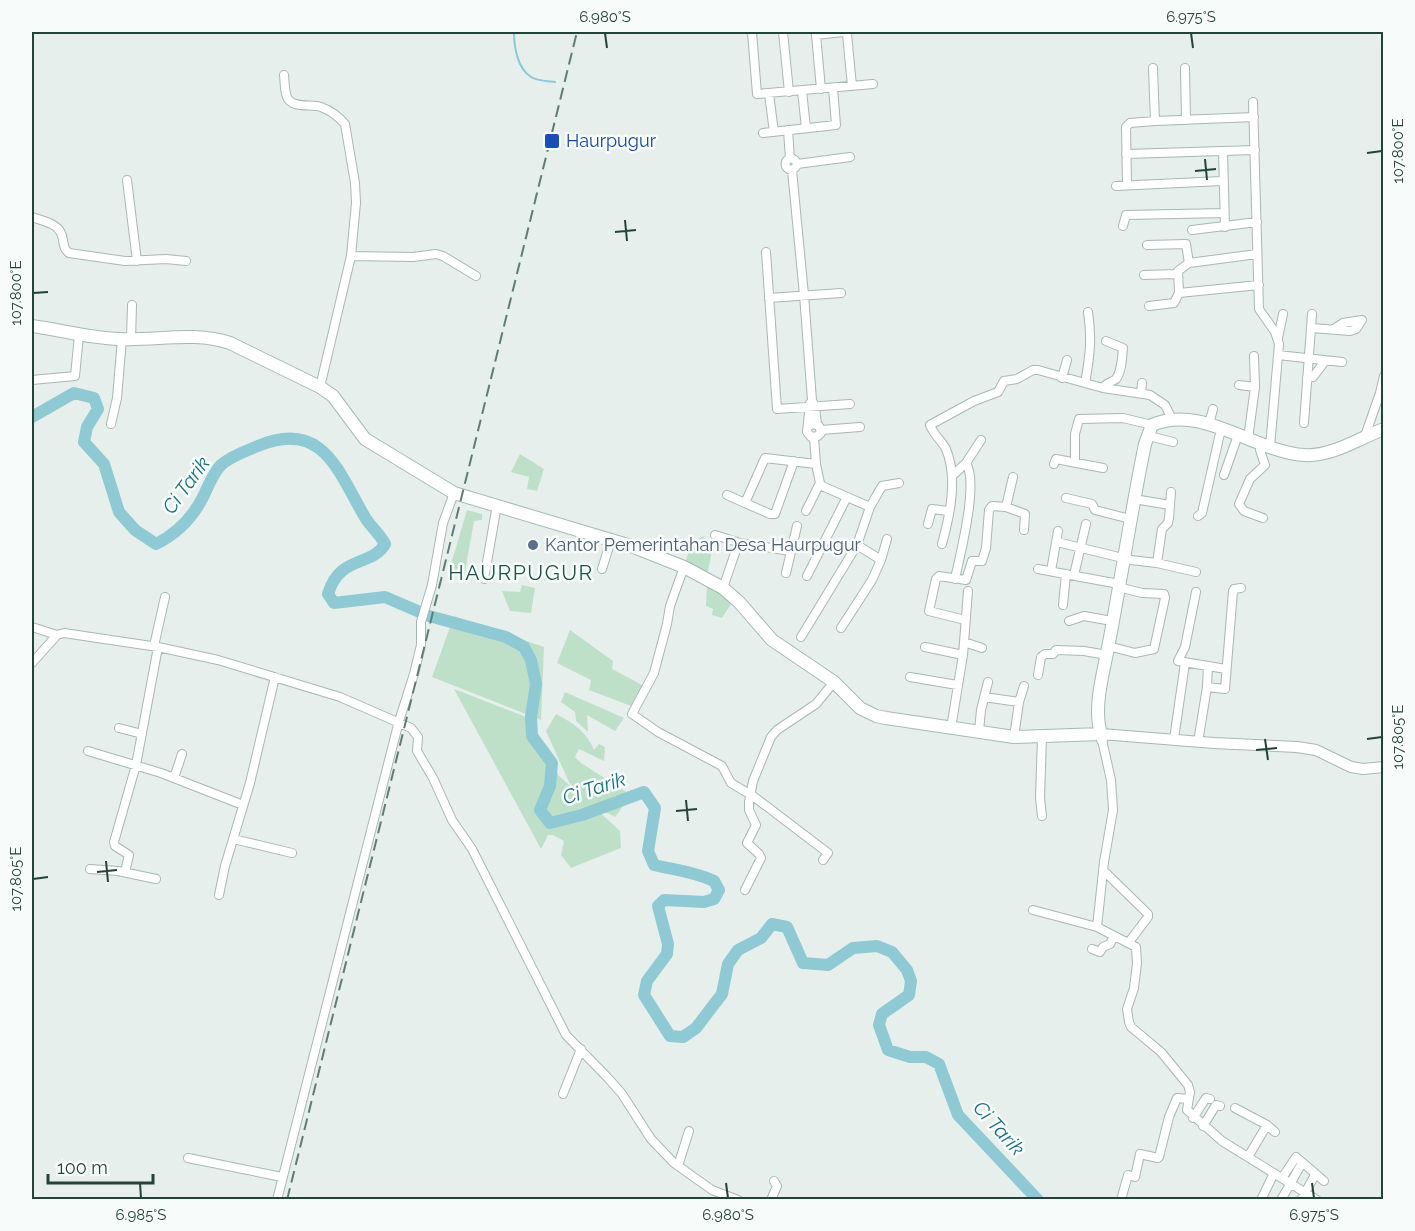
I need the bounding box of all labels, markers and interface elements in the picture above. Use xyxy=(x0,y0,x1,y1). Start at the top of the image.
text: 6.980°S xyxy=(579,8,631,26)
text: 6.975°S xyxy=(1166,8,1216,26)
text: 107.800°E xyxy=(1389,118,1407,184)
place label: Haurpugur xyxy=(566,130,657,151)
marker: Haurpugur xyxy=(543,132,561,150)
text: 107.800°E xyxy=(7,260,25,326)
water label: Ci Tarik xyxy=(157,451,215,518)
place label: Kantor Pemerintahan Desa Haurpugur xyxy=(545,534,862,555)
marker: Kantor Pemerintahan Desa Haurpugur xyxy=(526,538,540,552)
district label: HAURPUGUR xyxy=(448,560,594,585)
text: 107.805°E xyxy=(1389,705,1407,769)
water label: Ci Tarik xyxy=(559,766,629,809)
text: 107.805°E xyxy=(7,847,25,911)
water label: Ci Tarik xyxy=(968,1096,1030,1160)
scale bar xyxy=(48,1147,153,1185)
text: 100 m xyxy=(57,1157,108,1178)
text: 6.985°S xyxy=(116,1206,166,1224)
text: 6.980°S xyxy=(702,1206,754,1224)
text: 6.975°S xyxy=(1289,1206,1339,1224)

